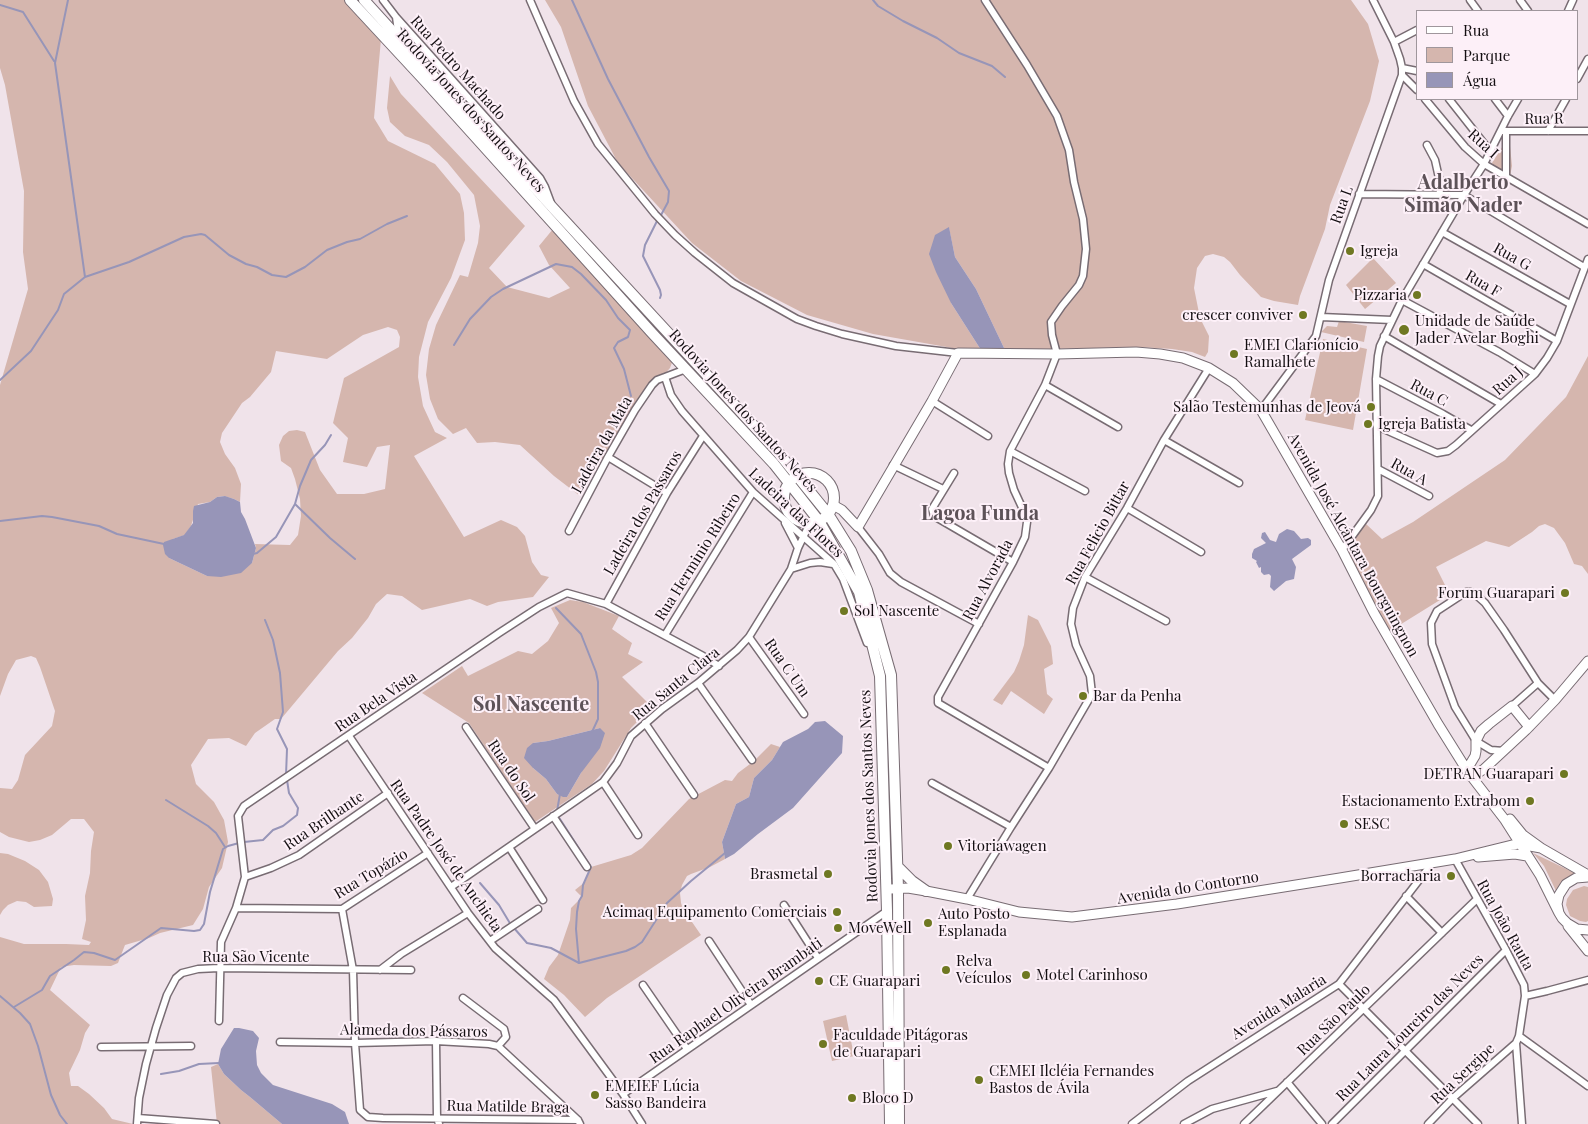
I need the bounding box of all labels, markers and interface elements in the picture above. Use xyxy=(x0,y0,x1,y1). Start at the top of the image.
legend xyxy=(1416,10,1578,100)
street label: Rua Pedro Machado xyxy=(407,12,509,124)
text: Rua xyxy=(1463,20,1489,40)
street label: Rodovia Jones dos Santos Neves xyxy=(393,26,549,196)
text: Parque xyxy=(1463,45,1510,65)
text: Água xyxy=(1463,70,1497,90)
street label: Rua R xyxy=(1524,110,1564,128)
street label: Rua I xyxy=(1464,126,1502,162)
district label: Adalberto Simão Nader xyxy=(1404,171,1522,218)
street label: Rua L xyxy=(1327,184,1357,226)
street label: Rua G xyxy=(1490,239,1534,275)
place label: Igreja xyxy=(1360,242,1398,260)
marker: Igreja xyxy=(1344,245,1356,257)
street label: Rua F xyxy=(1462,267,1504,301)
place label: Pizzaria xyxy=(1354,286,1407,304)
marker: Pizzaria xyxy=(1411,289,1423,301)
place label: crescer conviver xyxy=(1182,306,1293,324)
marker: crescer conviver xyxy=(1297,309,1309,321)
place label: Unidade de Saúde Jader Avelar Boghi xyxy=(1415,312,1539,347)
marker: Unidade de Saúde Jader Avelar Boghi xyxy=(1397,323,1411,337)
street label: Rodovia Jones dos Santos Neves xyxy=(665,326,821,496)
place label: EMEI Clarionício Ramalhete xyxy=(1244,336,1359,371)
marker: EMEI Clarionício Ramalhete xyxy=(1228,348,1240,360)
street label: Rua J xyxy=(1489,363,1527,399)
street label: Rua C xyxy=(1407,376,1451,410)
street label: Ladeira da Mata xyxy=(568,393,636,497)
place label: Salão Testemunhas de Jeová xyxy=(1173,398,1361,416)
marker: Salão Testemunhas de Jeová xyxy=(1365,401,1377,413)
place label: Igreja Batista xyxy=(1378,415,1466,433)
marker: Igreja Batista xyxy=(1362,418,1374,430)
street label: Avenida José Alcântara Bourguingnon xyxy=(1284,430,1422,660)
street label: Ladeira dos Passaros xyxy=(600,448,686,578)
street label: Rua A xyxy=(1388,455,1430,489)
street label: Ladeira das Flores xyxy=(745,464,847,562)
street label: Rua Felicio Bittar xyxy=(1062,478,1134,588)
street label: Rua Herminio Ribeiro xyxy=(651,490,745,624)
district label: Lagoa Funda xyxy=(921,502,1039,526)
street label: Rua Alvorada xyxy=(959,536,1017,624)
place label: Forum Guarapari xyxy=(1438,584,1555,602)
marker: Forum Guarapari xyxy=(1559,587,1571,599)
place label: Sol Nascente xyxy=(854,602,939,620)
marker: Sol Nascente xyxy=(838,605,850,617)
street label: Rua C Um xyxy=(760,635,814,701)
street label: Rua Santa Clara xyxy=(629,643,723,725)
street label: Rua Bela Vista xyxy=(332,668,420,736)
place label: Bar da Penha xyxy=(1093,687,1182,705)
street label: Rodovia Jones dos Santos Neves xyxy=(856,689,882,903)
marker: Bar da Penha xyxy=(1077,690,1089,702)
district label: Sol Nascente xyxy=(473,693,589,717)
street label: Rua do Sol xyxy=(484,737,538,805)
place label: DETRAN Guarapari xyxy=(1424,765,1554,783)
marker: DETRAN Guarapari xyxy=(1558,768,1570,780)
street label: Rua Padre José de Anchieta xyxy=(386,776,506,936)
street label: Rua Brilhante xyxy=(281,788,367,854)
place label: Estacionamento Extrabom xyxy=(1342,792,1520,810)
marker: Estacionamento Extrabom xyxy=(1524,795,1536,807)
place label: SESC xyxy=(1354,815,1390,833)
marker: SESC xyxy=(1338,818,1350,830)
place label: Vitoriawagen xyxy=(958,837,1047,855)
marker: Vitoriawagen xyxy=(942,840,954,852)
street label: Rua Topázio xyxy=(331,845,411,903)
place label: Brasmetal xyxy=(750,865,818,883)
place label: Borracharia xyxy=(1360,867,1441,885)
marker: Brasmetal xyxy=(822,868,834,880)
street label: Avenida do Contorno xyxy=(1116,868,1260,908)
marker: Borracharia xyxy=(1445,870,1457,882)
street label: Rua João Rauta xyxy=(1473,877,1537,973)
place label: Acimaq Equipamento Comerciais xyxy=(603,903,827,921)
place label: Auto Posto Esplanada xyxy=(938,905,1010,940)
marker: Acimaq Equipamento Comerciais xyxy=(831,906,843,918)
marker: Auto Posto Esplanada xyxy=(922,917,934,929)
place label: MoveWell xyxy=(848,919,912,937)
marker: MoveWell xyxy=(832,922,844,934)
street label: Rua Raphael Oliveira Brambati xyxy=(646,934,826,1068)
street label: Rua São Vicente xyxy=(202,948,310,966)
street label: Rua Laura Loureiro das Neves xyxy=(1333,951,1487,1105)
place label: Relva Veículos xyxy=(956,952,1012,987)
marker: Relva Veículos xyxy=(940,964,952,976)
place label: Motel Carinhoso xyxy=(1036,966,1148,984)
marker: Motel Carinhoso xyxy=(1020,969,1032,981)
street label: Avenida Malaria xyxy=(1228,971,1330,1043)
place label: CE Guarapari xyxy=(829,972,920,990)
marker: CE Guarapari xyxy=(813,975,825,987)
street label: Rua São Paulo xyxy=(1294,981,1374,1059)
street label: Alameda dos Pássaros xyxy=(340,1021,488,1041)
place label: Faculdade Pitágoras de Guarapari xyxy=(833,1026,968,1061)
marker: Faculdade Pitágoras de Guarapari xyxy=(817,1038,829,1050)
street label: Rua Sergipe xyxy=(1427,1040,1499,1108)
place label: CEMEI Ilcléia Fernandes Bastos de Ávila xyxy=(989,1062,1154,1097)
marker: CEMEI Ilcléia Fernandes Bastos de Ávila xyxy=(973,1074,985,1086)
place label: EMEIEF Lúcia Sasso Bandeira xyxy=(605,1077,707,1112)
marker: EMEIEF Lúcia Sasso Bandeira xyxy=(589,1089,601,1101)
place label: Bloco D xyxy=(862,1089,914,1107)
marker: Bloco D xyxy=(846,1092,858,1104)
street label: Rua Matilde Braga xyxy=(447,1097,569,1117)

